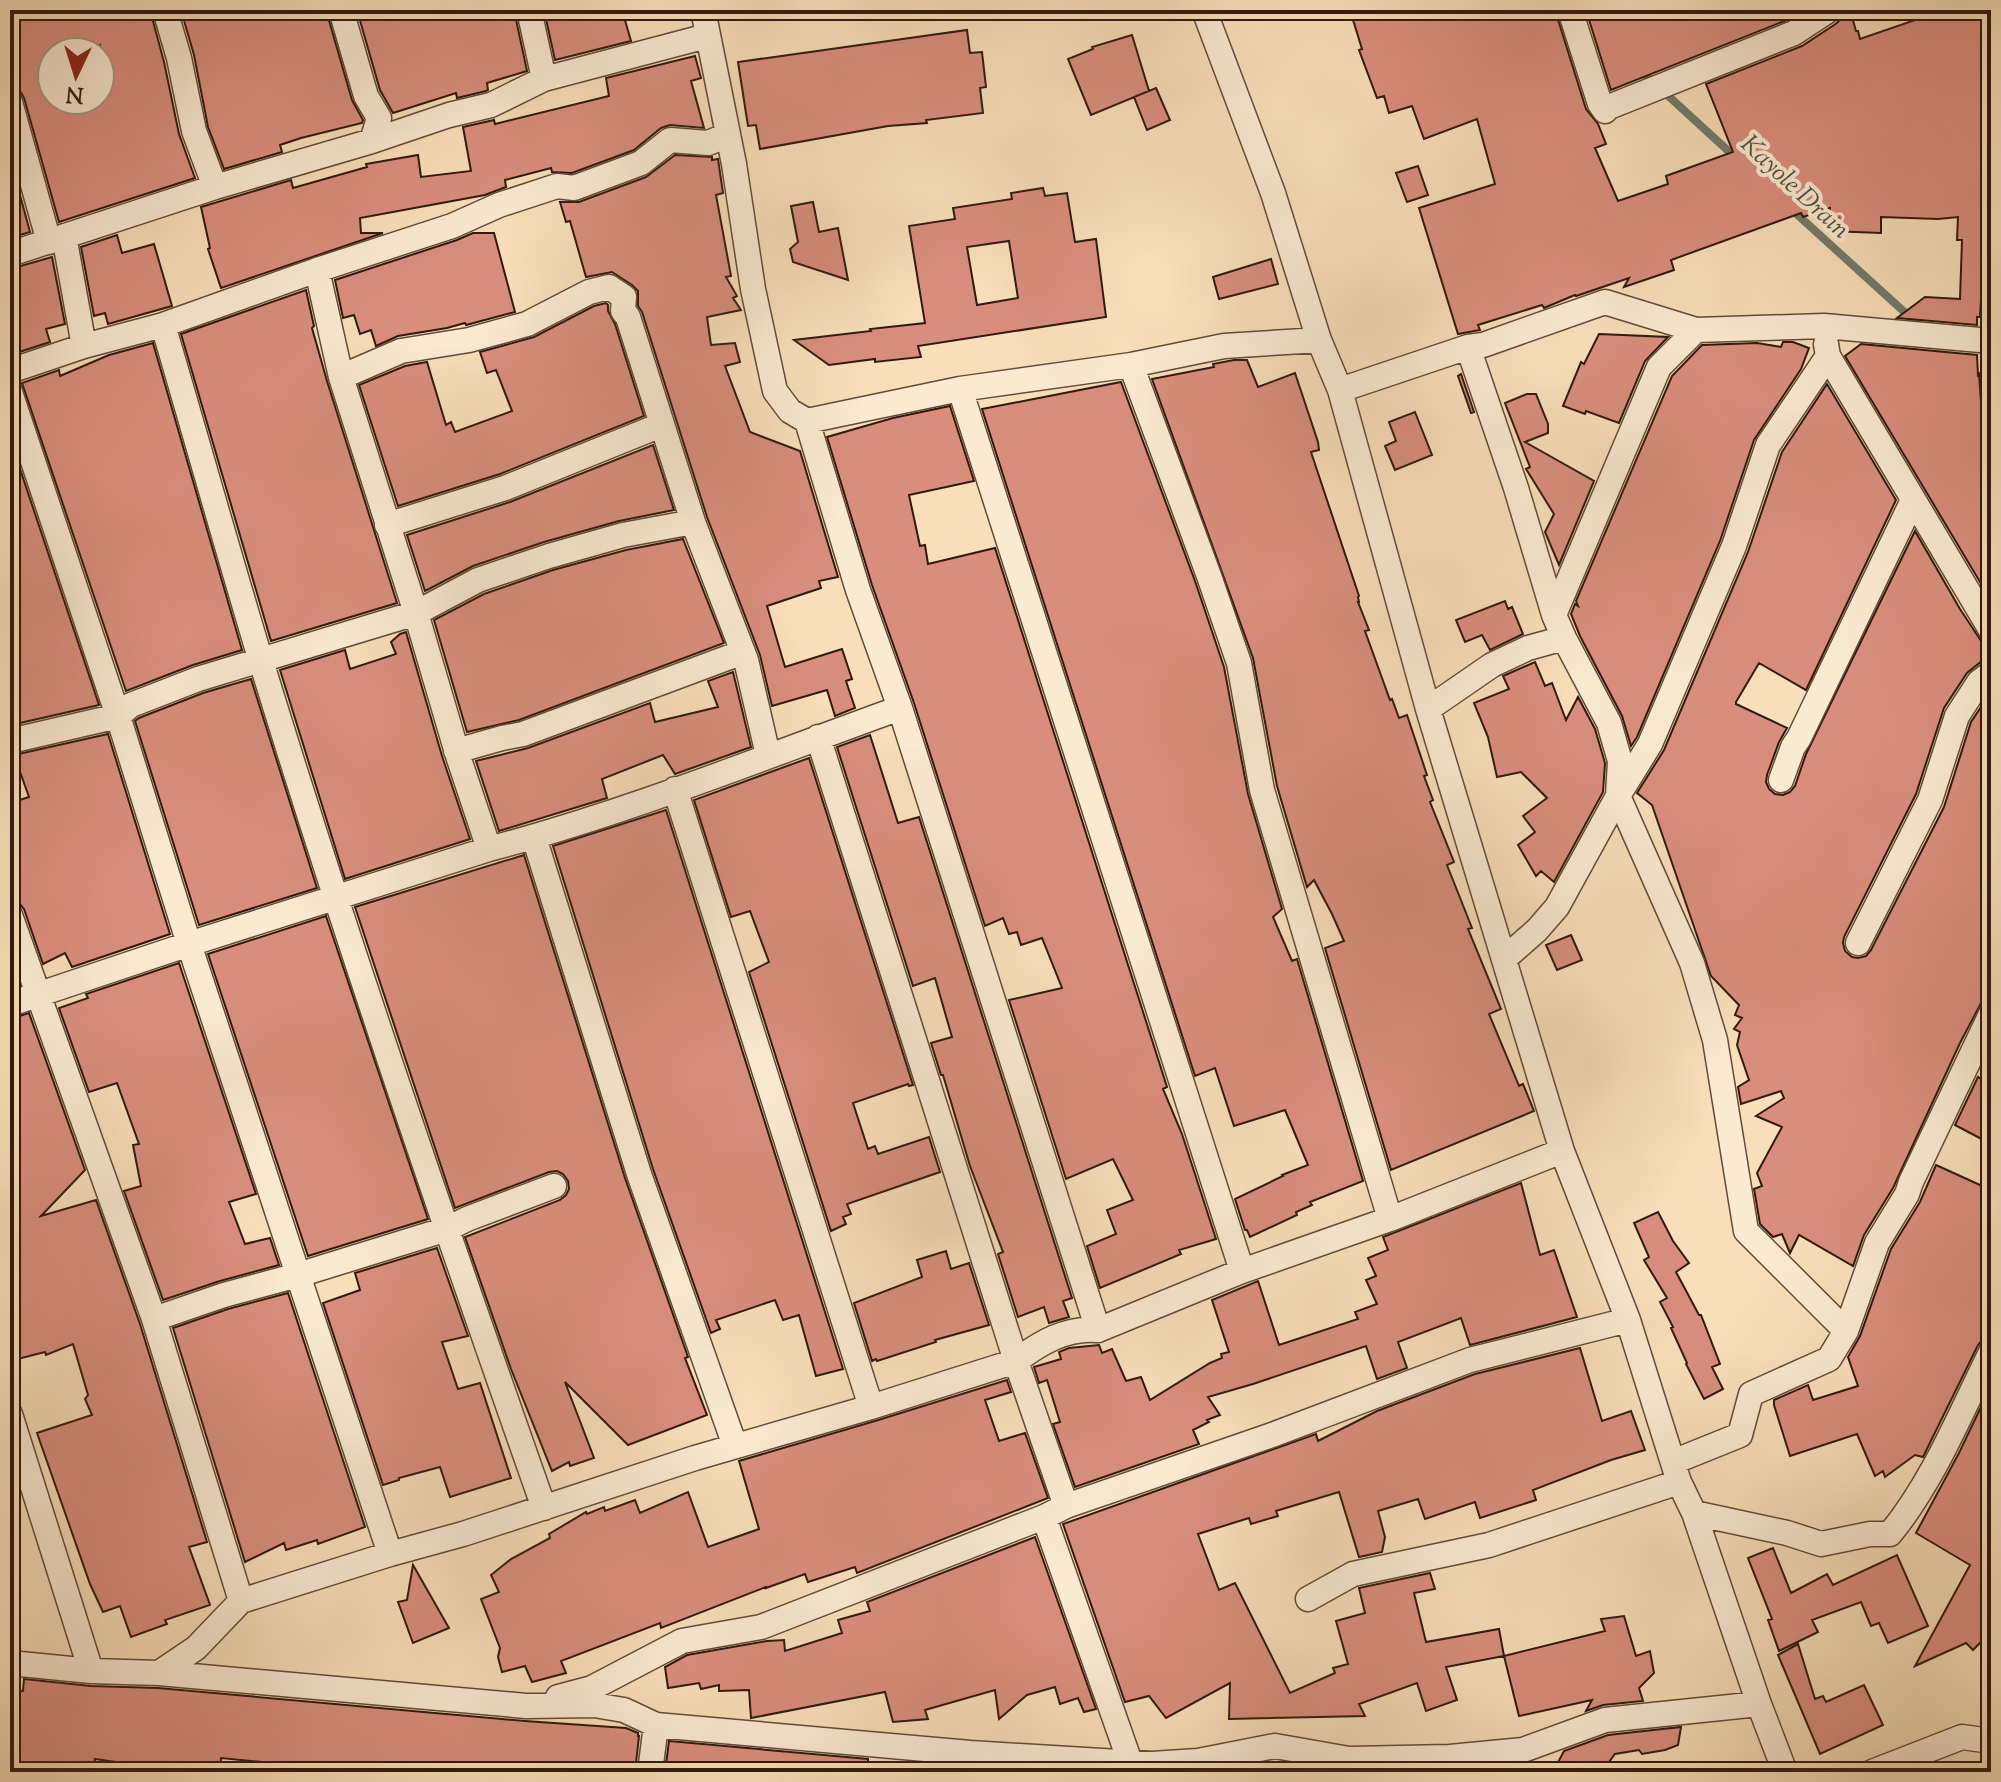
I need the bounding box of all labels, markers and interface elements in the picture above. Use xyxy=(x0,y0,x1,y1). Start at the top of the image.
north arrow xyxy=(36,36,116,116)
text: N xyxy=(65,76,85,110)
water label: Kayole Drain xyxy=(1731,127,1858,249)

